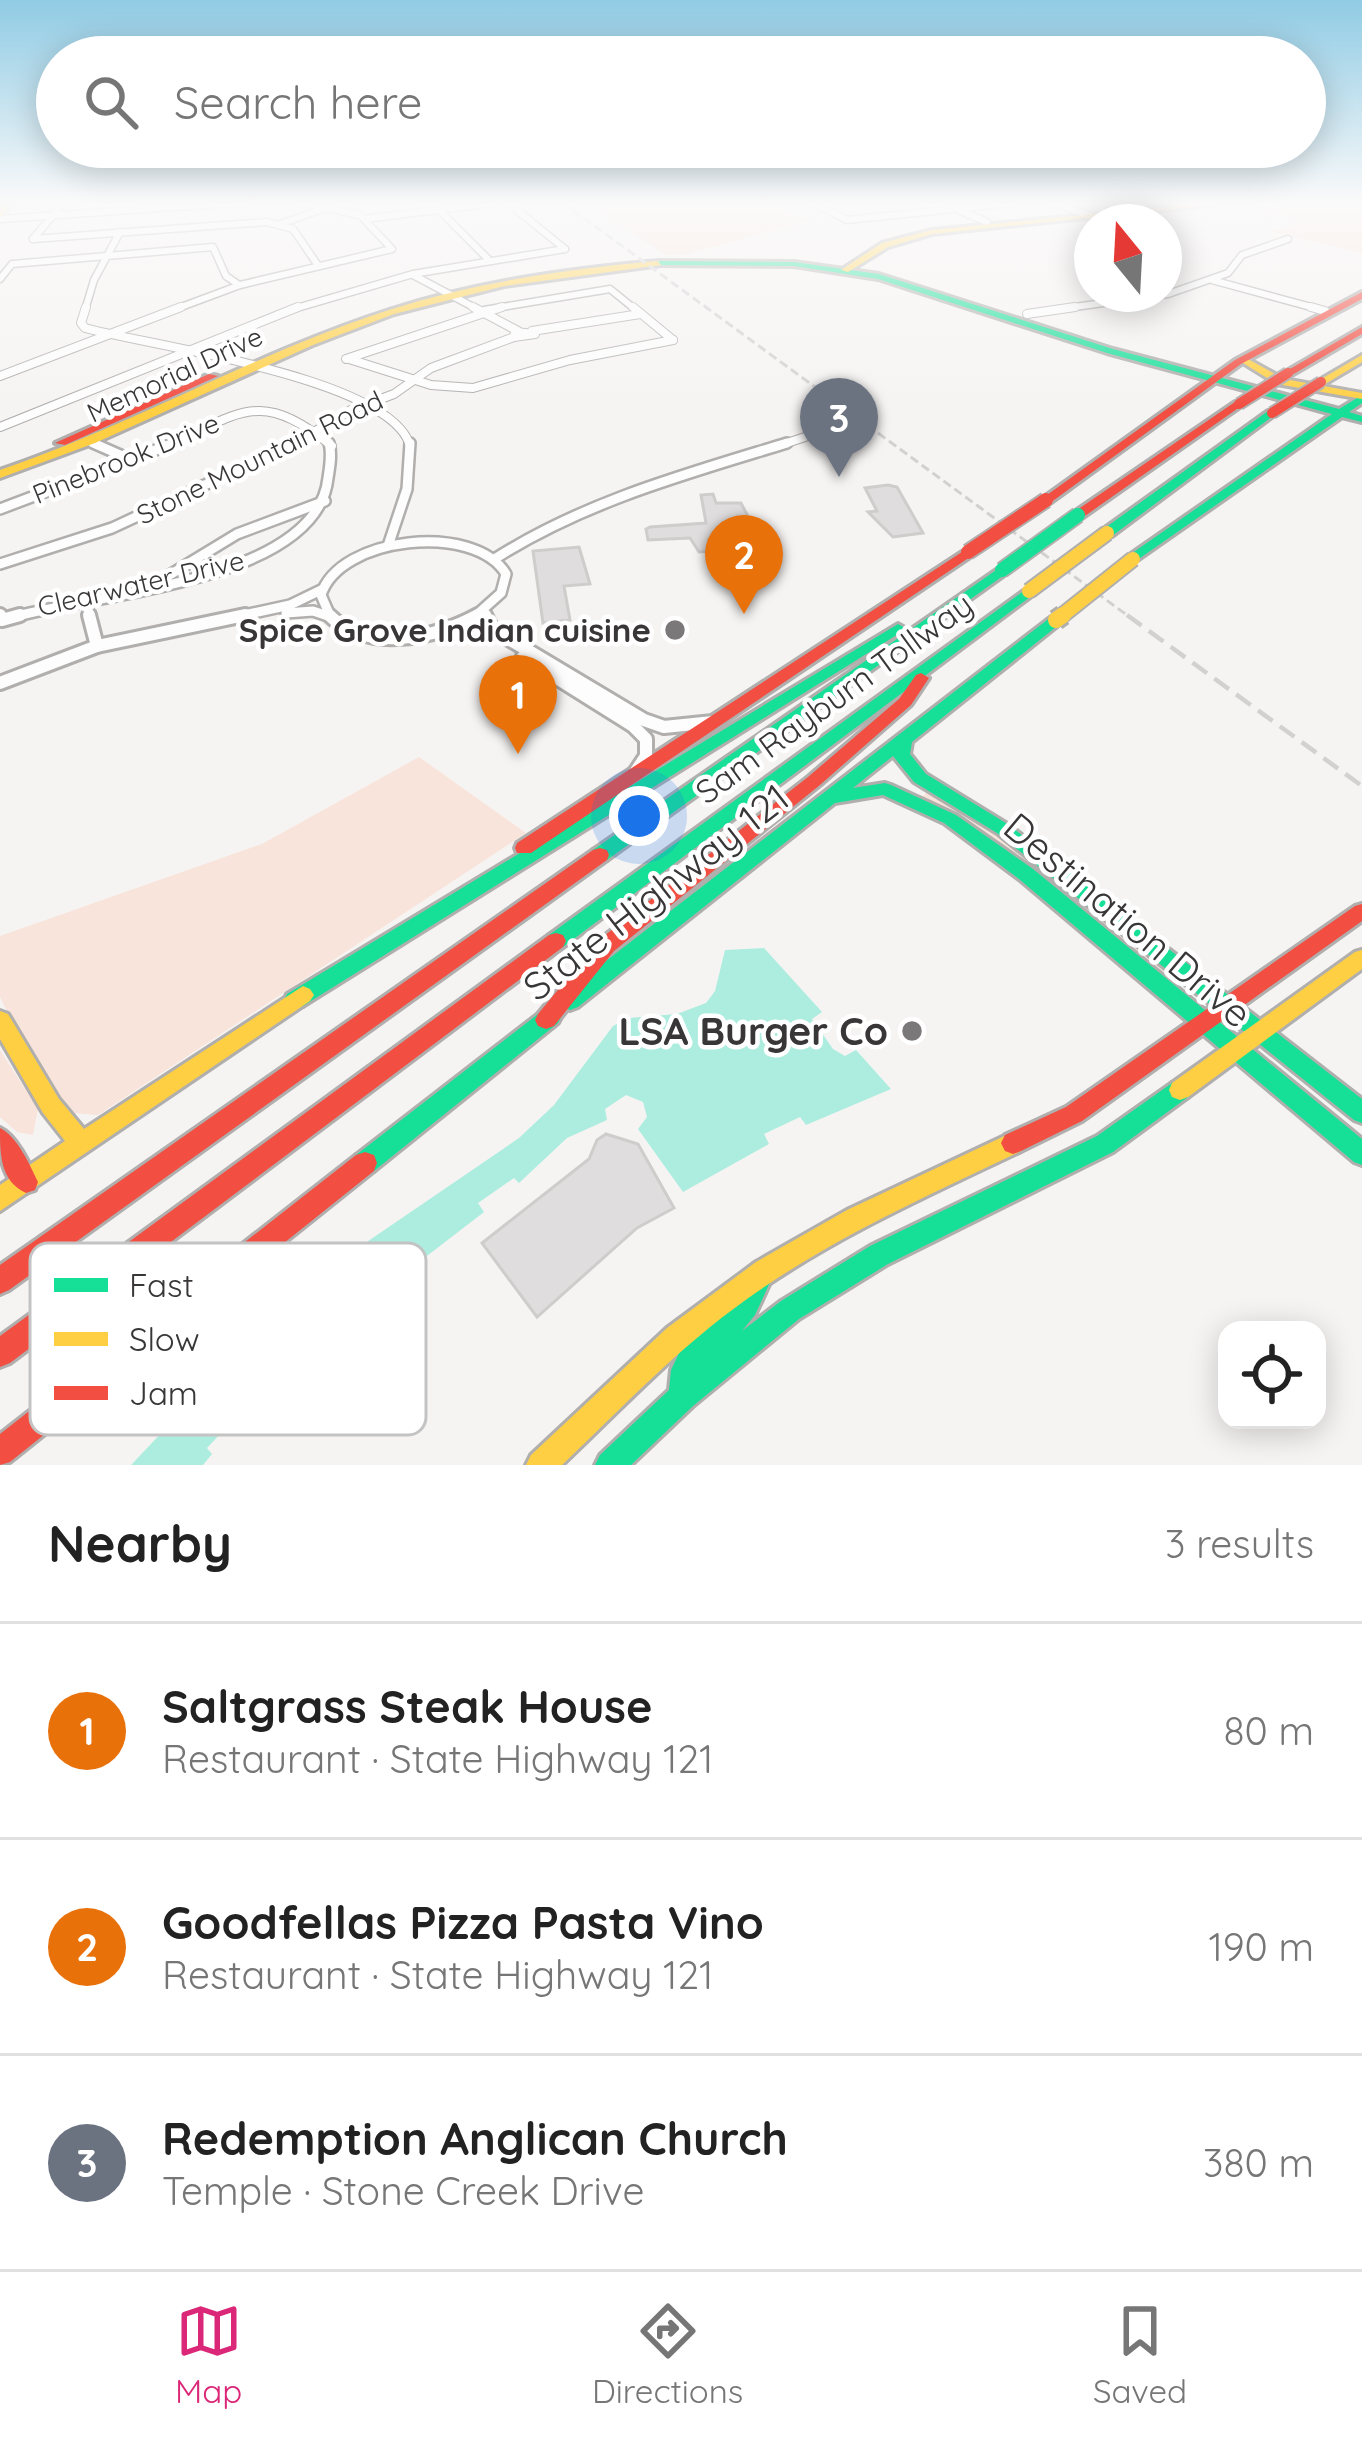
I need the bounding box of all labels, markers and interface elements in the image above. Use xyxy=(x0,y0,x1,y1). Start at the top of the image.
search box xyxy=(36,36,1326,168)
icon: search xyxy=(78,69,144,135)
text: Search here xyxy=(174,74,422,130)
north arrow xyxy=(1074,204,1182,312)
street label: Memorial Drive xyxy=(81,319,268,430)
pin: 3 xyxy=(800,378,878,477)
street label: Stone Mountain Road xyxy=(131,383,388,531)
street label: Pinebrook Drive xyxy=(27,405,224,511)
pin: 2 xyxy=(705,515,783,614)
street label: Clearwater Drive xyxy=(34,543,247,623)
street label: Sam Rayburn Tollway xyxy=(687,583,980,812)
place label: Spice Grove Indian cuisine xyxy=(239,609,651,650)
marker: Spice Grove Indian cuisine xyxy=(662,617,688,643)
pin: 1 xyxy=(479,655,557,754)
street label: State Highway 121 xyxy=(513,773,798,1011)
your location xyxy=(609,786,669,846)
street label: Destination Drive xyxy=(994,802,1262,1038)
place label: LSA Burger Co xyxy=(618,1006,888,1055)
marker: LSA Burger Co xyxy=(899,1018,925,1044)
legend xyxy=(30,1243,426,1435)
text: Fast xyxy=(129,1264,194,1305)
text: Slow xyxy=(129,1318,200,1359)
map controls xyxy=(1218,1321,1326,1429)
button: locate xyxy=(1218,1321,1326,1429)
text: Jam xyxy=(129,1372,198,1413)
text: Nearby xyxy=(48,1511,232,1575)
text: 3 results xyxy=(1165,1519,1314,1568)
text: Saltgrass Steak House xyxy=(162,1678,653,1734)
text: 1 xyxy=(79,1706,95,1755)
text: 80 m xyxy=(1224,1706,1314,1755)
text: Restaurant · State Highway 121 xyxy=(162,1734,714,1783)
text: Goodfellas Pizza Pasta Vino xyxy=(162,1894,764,1950)
text: 2 xyxy=(76,1922,98,1971)
text: 190 m xyxy=(1208,1922,1314,1971)
text: Restaurant · State Highway 121 xyxy=(162,1950,714,1999)
text: Redemption Anglican Church xyxy=(162,2110,788,2166)
text: 3 xyxy=(77,2138,97,2187)
text: 380 m xyxy=(1203,2138,1314,2187)
text: Temple · Stone Creek Drive xyxy=(162,2166,644,2215)
tab: Map xyxy=(175,2298,242,2411)
tab: Directions xyxy=(592,2298,743,2411)
tab: Saved xyxy=(1093,2298,1187,2411)

